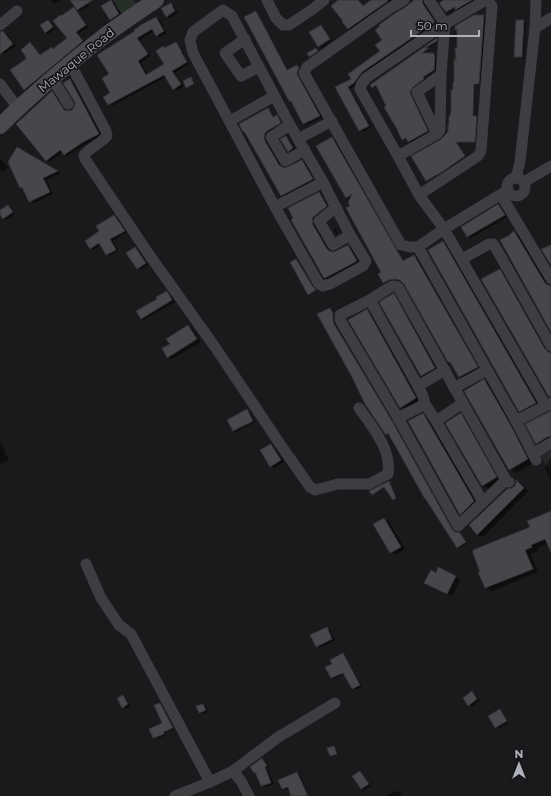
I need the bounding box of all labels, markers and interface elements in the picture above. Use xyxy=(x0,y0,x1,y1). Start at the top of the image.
scale bar xyxy=(411,12,479,38)
text: 50 m xyxy=(417,18,448,33)
street label: Mawaque Road xyxy=(35,25,117,95)
north arrow xyxy=(499,744,539,784)
text: N xyxy=(515,747,523,761)

